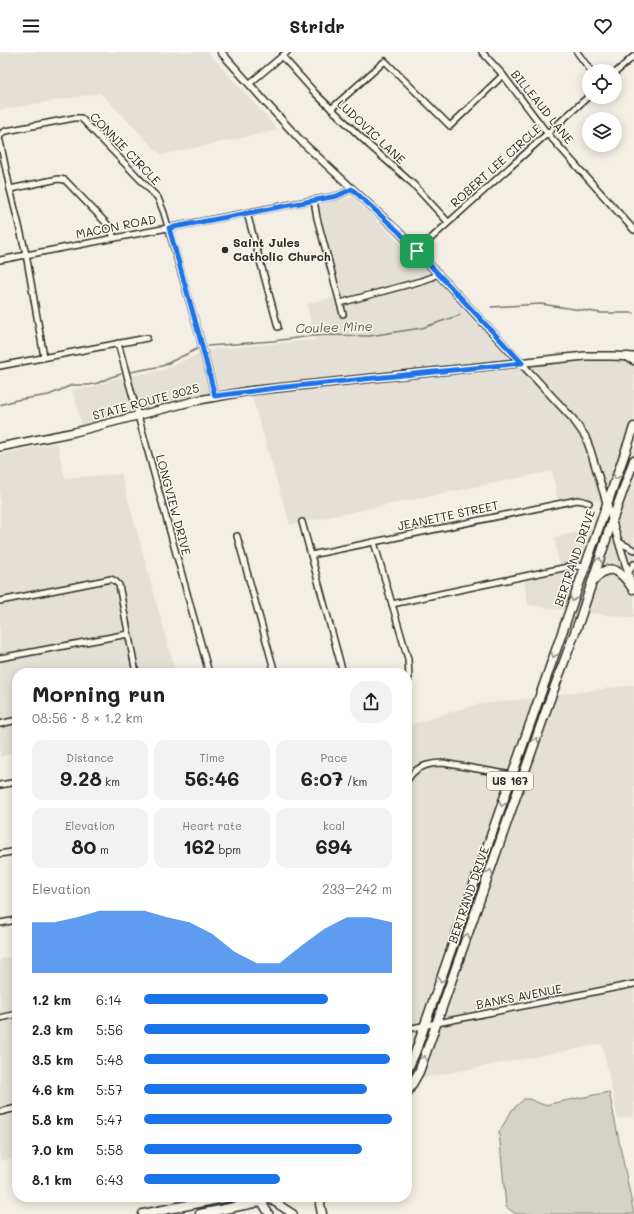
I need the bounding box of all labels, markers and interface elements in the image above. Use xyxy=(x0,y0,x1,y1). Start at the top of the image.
text: Stridr xyxy=(289,14,345,38)
icon: menu xyxy=(20,15,42,37)
icon: heart xyxy=(592,15,614,37)
map controls xyxy=(582,64,622,152)
button: locate xyxy=(582,64,622,104)
street label: BILLEAUD LANE xyxy=(508,66,578,147)
street label: LUDOVIC LANE xyxy=(334,95,409,167)
street label: CONNIE CIRCLE xyxy=(87,109,165,188)
button: layers xyxy=(582,112,622,152)
street label: ROBERT LEE CIRCLE xyxy=(447,120,544,210)
street label: MACON ROAD xyxy=(74,210,157,242)
place label: Saint Jules Catholic Church xyxy=(233,234,331,264)
pin xyxy=(400,234,434,268)
icon: arrive xyxy=(406,240,428,262)
marker: Saint Jules Catholic Church xyxy=(220,245,230,255)
water label: Coulee Mine xyxy=(295,317,373,336)
street label: STATE ROUTE 3025 xyxy=(91,379,201,423)
street label: LONGVIEW DRIVE xyxy=(153,453,195,557)
one-way arrow xyxy=(613,473,621,480)
street label: JEANETTE STREET xyxy=(396,496,500,534)
street label: BERTRAND DRIVE xyxy=(550,507,598,608)
one-way arrow xyxy=(594,557,603,564)
one-way arrow xyxy=(570,596,578,603)
one-way arrow xyxy=(550,652,559,659)
text: Morning run xyxy=(32,679,165,708)
button: share xyxy=(350,681,392,723)
text: 08:56 · 8 × 1.2 km xyxy=(32,709,143,726)
one-way arrow xyxy=(531,737,540,744)
text: Distance xyxy=(66,750,114,765)
text: Time xyxy=(199,750,225,765)
text: Pace xyxy=(321,750,347,765)
text: 9.28 xyxy=(60,765,102,791)
text: 56:46 xyxy=(185,765,239,791)
text: 6:07 xyxy=(301,765,343,791)
road number: US 167 xyxy=(487,772,533,790)
text: km xyxy=(102,774,120,789)
text: /km xyxy=(343,774,367,789)
one-way arrow xyxy=(498,801,507,808)
text: Elevation xyxy=(65,818,115,833)
text: Heart rate xyxy=(182,818,242,833)
text: kcal xyxy=(323,818,345,833)
text: 80 xyxy=(71,833,96,859)
text: 162 xyxy=(183,833,215,859)
text: 694 xyxy=(316,833,352,859)
text: m xyxy=(96,842,109,857)
text: bpm xyxy=(215,842,241,857)
street label: BERTRAND DRIVE xyxy=(444,844,492,945)
one-way arrow xyxy=(485,869,493,876)
text: Elevation xyxy=(32,880,90,897)
text: 233–242 m xyxy=(322,880,392,897)
one-way arrow xyxy=(463,932,471,939)
one-way arrow xyxy=(437,976,445,983)
street label: BANKS AVENUE xyxy=(474,980,563,1012)
text: 1.2 km xyxy=(32,991,71,1008)
text: 6:14 xyxy=(96,991,121,1008)
text: 2.3 km xyxy=(32,1021,73,1038)
text: 5:56 xyxy=(96,1021,123,1038)
text: 3.5 km xyxy=(32,1051,73,1068)
text: 5:48 xyxy=(96,1051,123,1068)
one-way arrow xyxy=(420,1055,428,1062)
text: 4.6 km xyxy=(32,1081,74,1098)
text: 5:57 xyxy=(96,1081,122,1098)
text: 5.8 km xyxy=(32,1111,74,1128)
text: 5:47 xyxy=(96,1111,122,1128)
text: 7.0 km xyxy=(32,1141,74,1158)
text: 5:58 xyxy=(96,1141,123,1158)
text: 8.1 km xyxy=(32,1171,72,1188)
text: 6:43 xyxy=(96,1171,123,1188)

